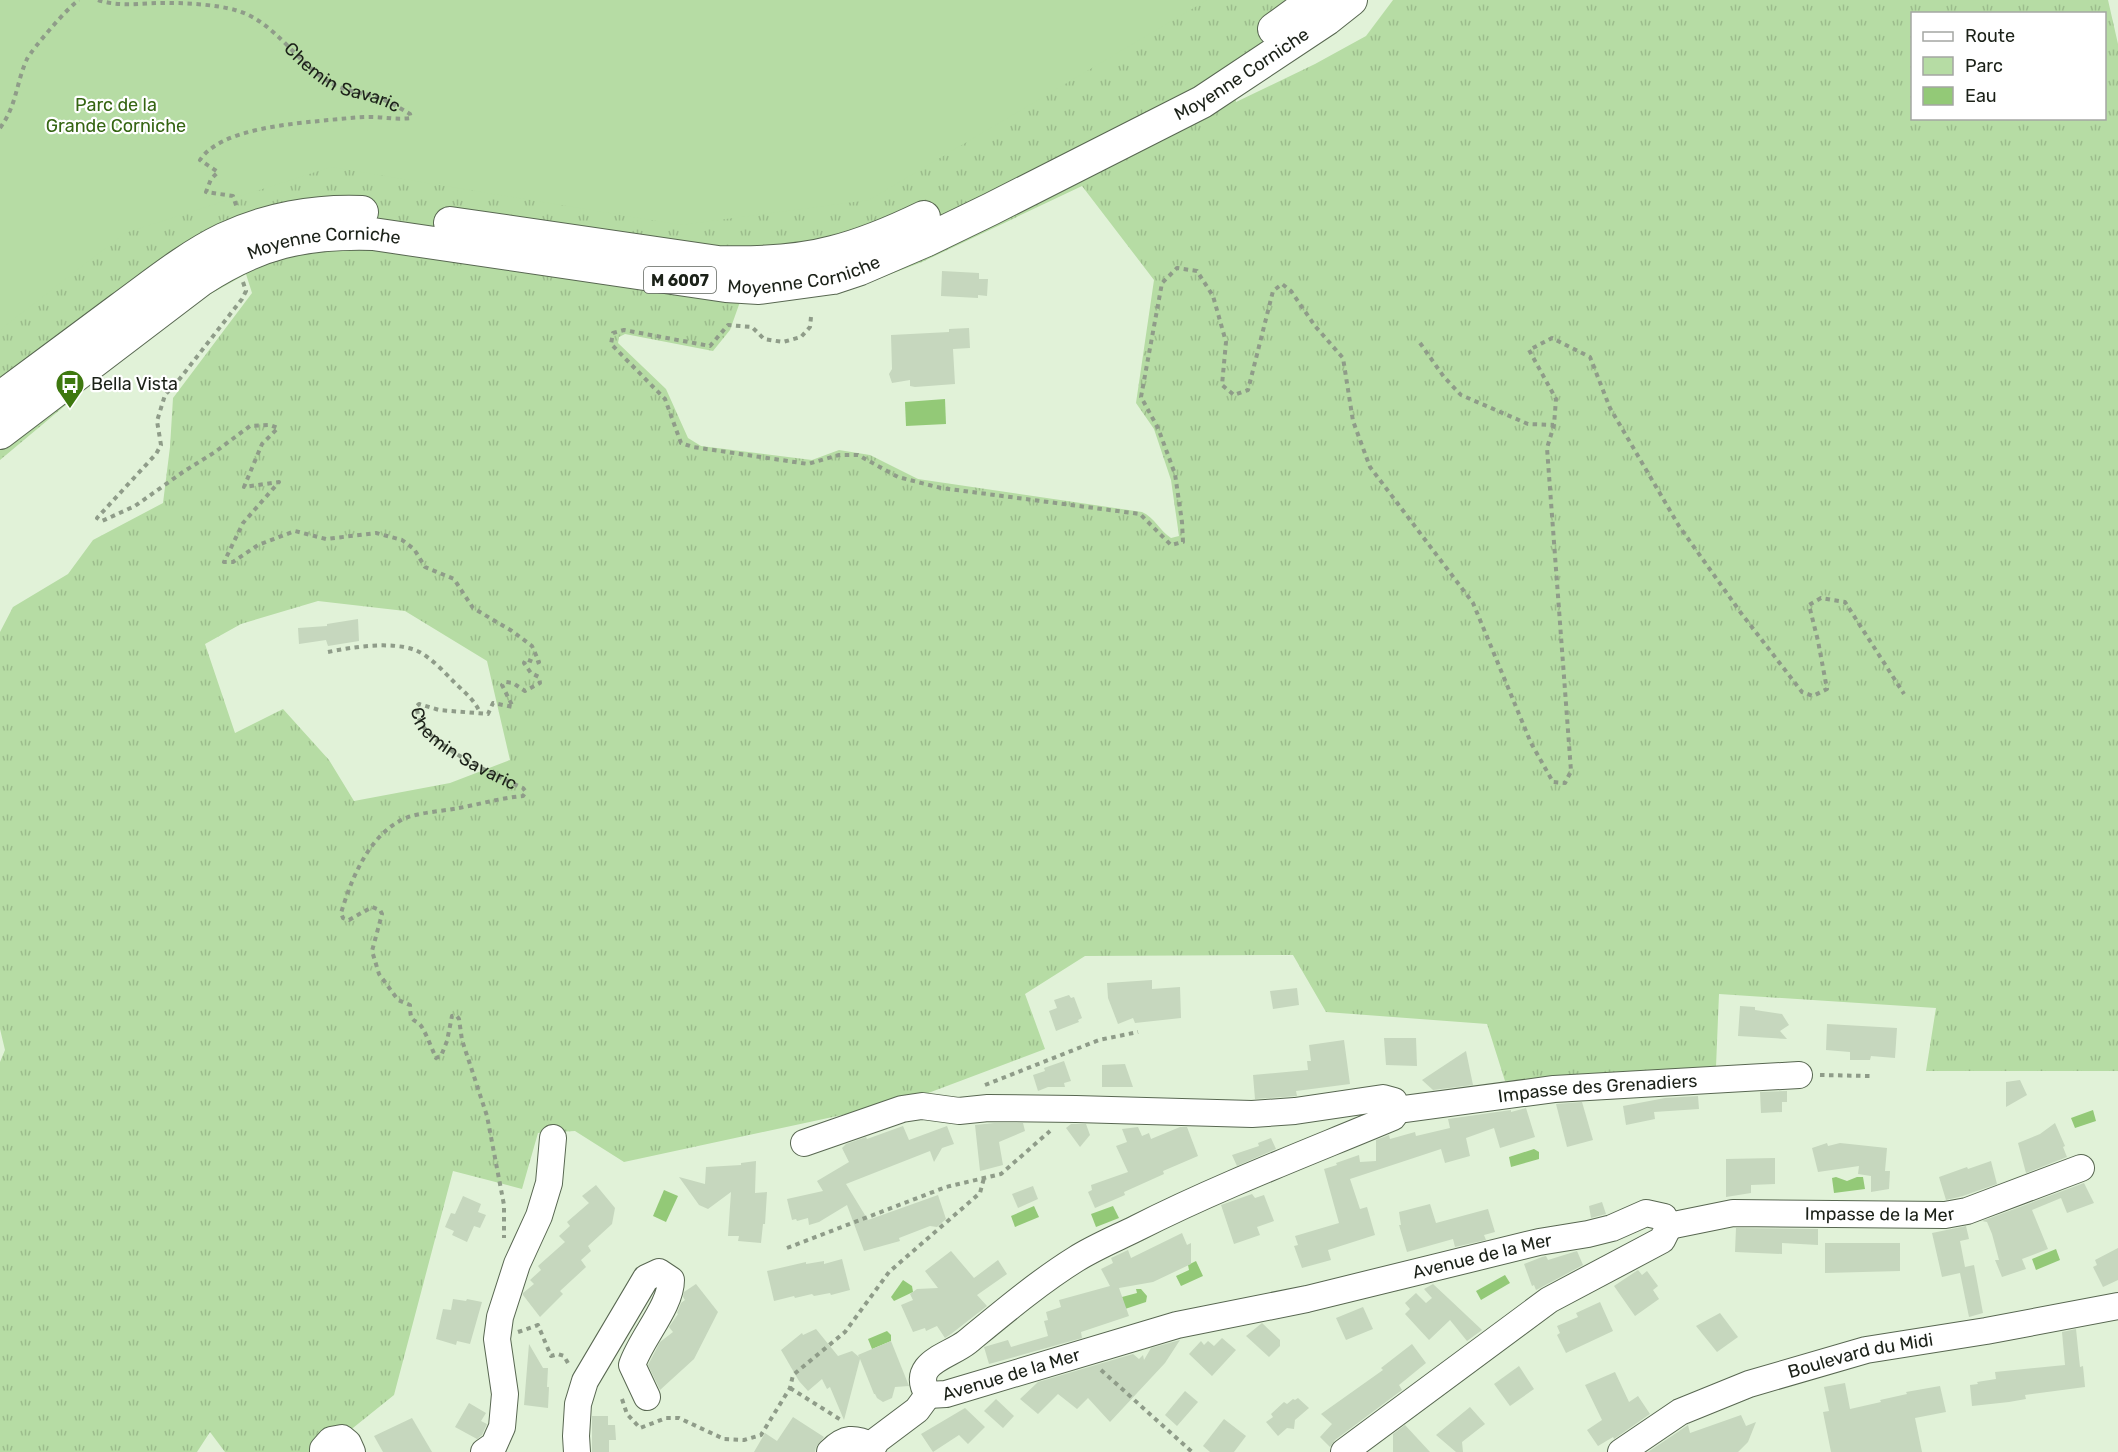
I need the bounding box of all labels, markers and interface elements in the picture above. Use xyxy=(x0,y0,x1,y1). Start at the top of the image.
legend xyxy=(1911,12,2106,120)
street label: Moyenne Corniche xyxy=(1171,23,1313,125)
text: Route xyxy=(1965,25,2015,47)
street label: Chemin Savaric xyxy=(279,38,404,117)
text: Parc xyxy=(1965,55,2003,77)
text: Eau xyxy=(1965,85,1997,107)
park label: Parc de la Grande Corniche xyxy=(46,94,186,137)
street label: Moyenne Corniche xyxy=(244,223,402,264)
street label: Moyenne Corniche xyxy=(727,251,884,299)
road number: M 6007 xyxy=(644,267,716,293)
bus stop icon: Bella Vista xyxy=(54,368,86,410)
place label: Bella Vista xyxy=(91,373,178,395)
street label: Chemin Savaric xyxy=(406,705,520,795)
street label: Impasse des Grenadiers xyxy=(1497,1070,1698,1107)
street label: Impasse de la Mer xyxy=(1805,1202,1957,1226)
street label: Avenue de la Mer xyxy=(1410,1229,1554,1284)
street label: Boulevard du Midi xyxy=(1785,1329,1935,1383)
street label: Avenue de la Mer xyxy=(940,1344,1083,1406)

